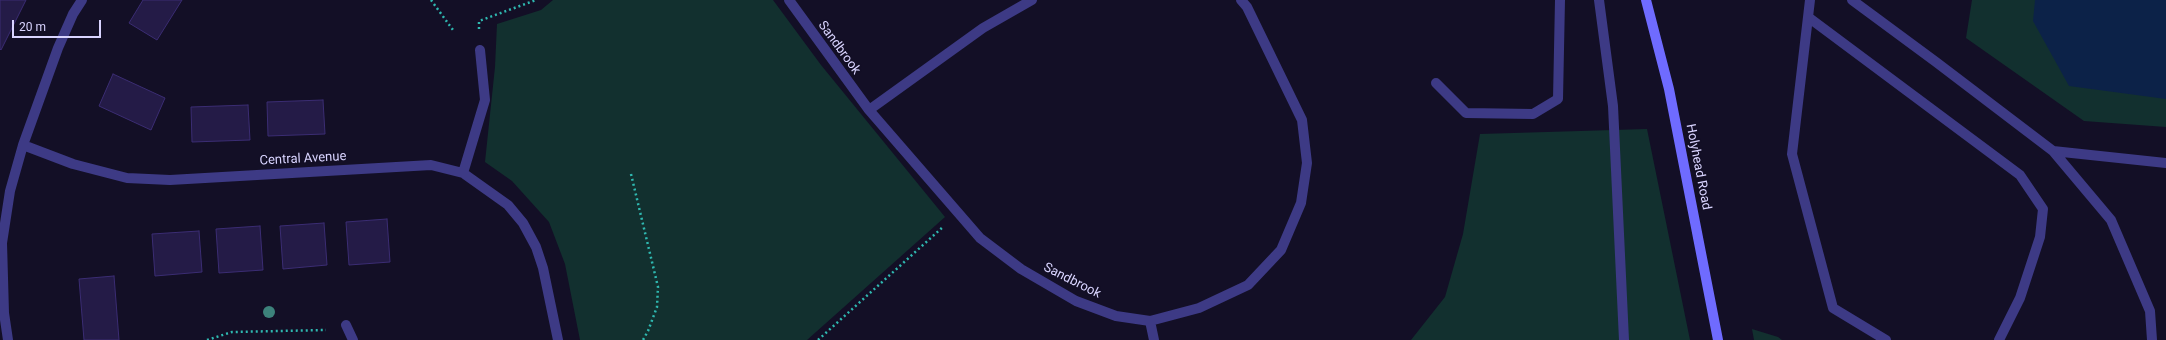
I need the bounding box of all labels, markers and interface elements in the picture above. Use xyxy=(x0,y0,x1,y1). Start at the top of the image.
scale bar xyxy=(14,12,103,38)
street label: Sandbrook xyxy=(814,18,864,78)
text: 20 m xyxy=(19,20,46,34)
street label: Holyhead Road xyxy=(1682,123,1714,211)
street label: Central Avenue xyxy=(259,149,347,169)
street label: Sandbrook xyxy=(1041,260,1103,302)

